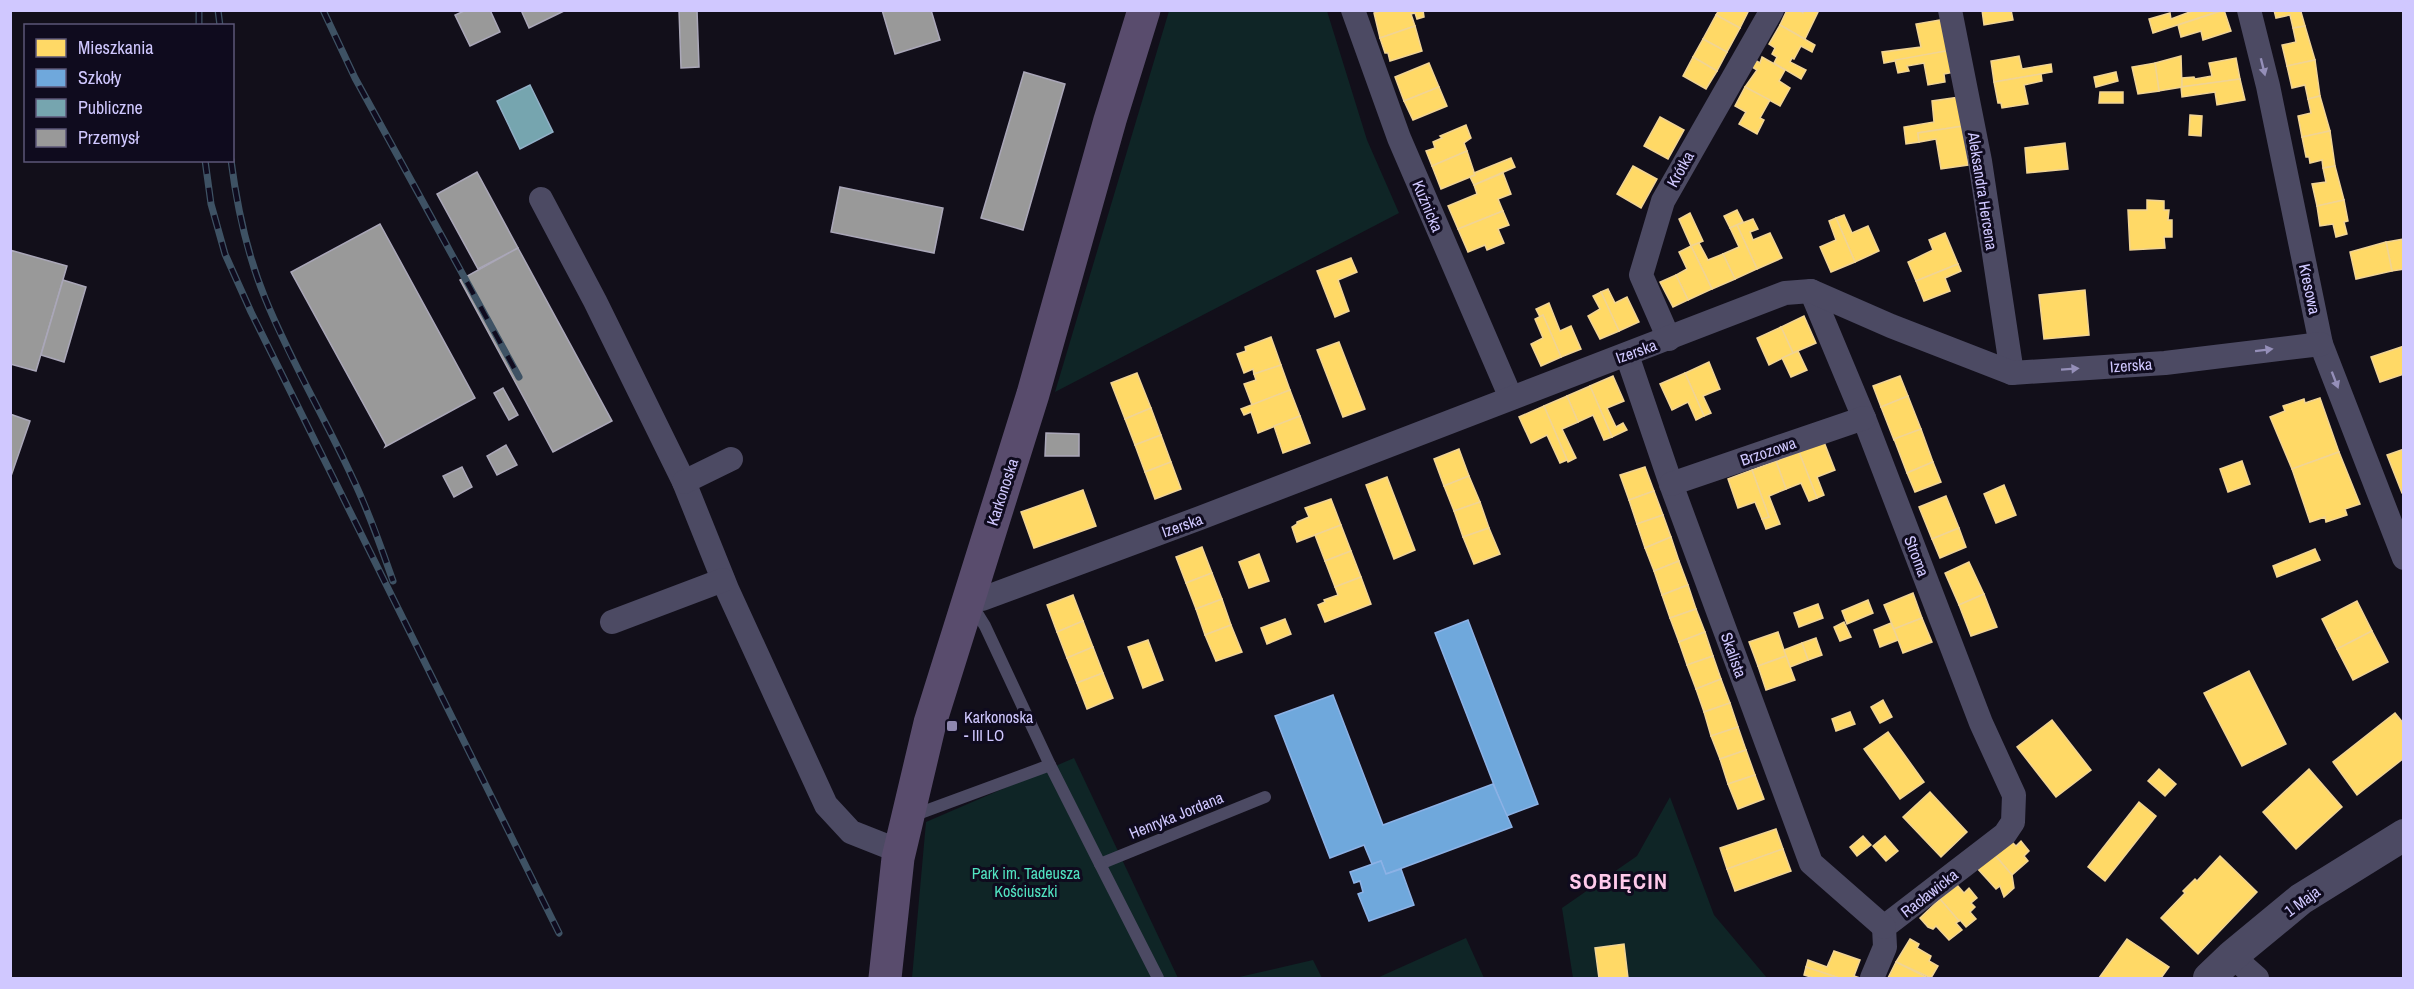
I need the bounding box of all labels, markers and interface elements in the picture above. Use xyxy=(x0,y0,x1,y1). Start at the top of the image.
legend xyxy=(24,24,234,162)
text: Mieszkania xyxy=(78,35,153,60)
one-way arrow xyxy=(2258,58,2268,76)
text: Szkoły xyxy=(78,65,122,90)
text: Publiczne xyxy=(78,95,143,120)
text: Przemysł xyxy=(78,125,139,150)
street label: Aleksandra Hercena xyxy=(1963,130,2003,252)
street label: Krótka xyxy=(1661,146,1699,191)
street label: Kuźnicka xyxy=(1407,177,1449,236)
street label: Kresowa xyxy=(2294,262,2326,317)
street label: Izerska xyxy=(1612,333,1660,369)
one-way arrow xyxy=(2255,346,2274,355)
street label: Izerska xyxy=(2109,353,2154,377)
one-way arrow xyxy=(2060,364,2079,374)
one-way arrow xyxy=(2330,371,2340,389)
street label: Brzozowa xyxy=(1737,431,1799,471)
street label: Karkonoska xyxy=(981,455,1023,528)
street label: Izerska xyxy=(1158,507,1206,543)
street label: Stroma xyxy=(1899,532,1935,580)
street label: Skalista xyxy=(1716,629,1753,681)
place label: Karkonoska - III LO xyxy=(964,706,1034,746)
marker: Karkonoska - III LO xyxy=(945,719,959,733)
street label: Henryka Jordana xyxy=(1126,786,1227,844)
park label: Park im. Tadeusza Kościuszki xyxy=(972,862,1081,902)
street label: Racławicka xyxy=(1896,863,1963,922)
district label: SOBIĘCIN xyxy=(1569,866,1669,896)
street label: 1 Maja xyxy=(2280,880,2325,921)

